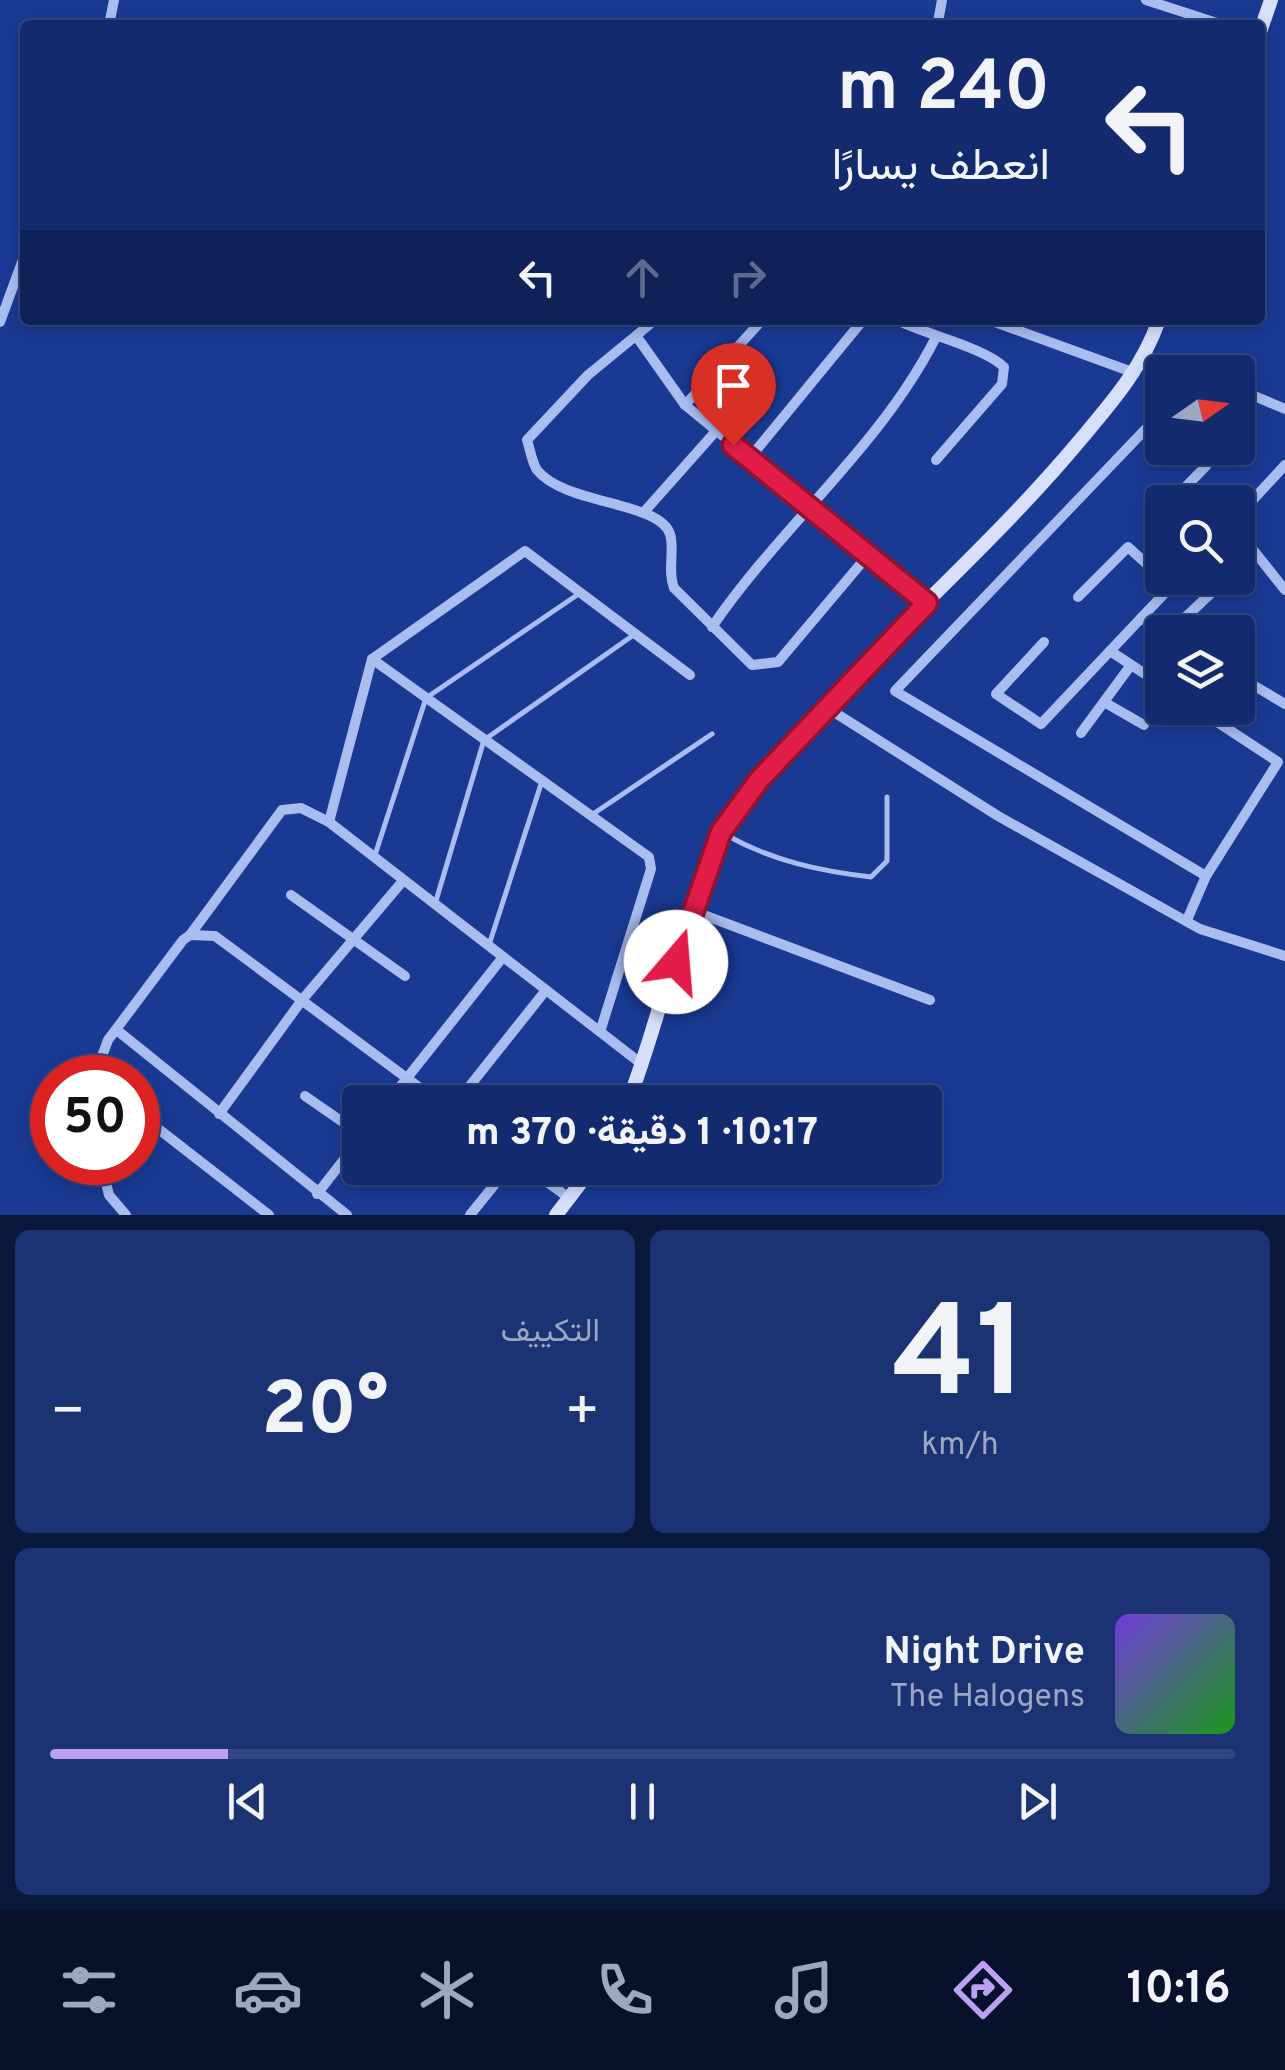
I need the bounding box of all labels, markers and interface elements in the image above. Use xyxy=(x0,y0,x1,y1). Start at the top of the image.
text: 240 m xyxy=(837,46,1050,135)
icon: left xyxy=(1085,60,1215,190)
text: انعطف يسارًا xyxy=(832,139,1050,196)
icon: left xyxy=(510,250,565,305)
icon: ahead xyxy=(615,250,670,305)
icon: right xyxy=(720,250,775,305)
pin xyxy=(691,343,776,446)
north arrow xyxy=(1145,355,1255,465)
map controls xyxy=(1145,355,1255,725)
icon: arrive xyxy=(706,358,761,413)
button: search xyxy=(1145,485,1255,595)
button: layers xyxy=(1145,615,1255,725)
position arrow xyxy=(624,910,728,1014)
speed limit sign: 50 xyxy=(30,1055,160,1185)
text: 10:17 · 1 دقيقة · 370 m xyxy=(466,1110,818,1159)
text: 41 xyxy=(892,1278,1028,1443)
text: التكييف xyxy=(501,1313,600,1353)
text: 20° xyxy=(262,1366,388,1461)
text: − xyxy=(50,1379,85,1449)
text: + xyxy=(565,1379,600,1449)
text: km/h xyxy=(921,1426,999,1466)
text: Night Drive xyxy=(883,1629,1085,1678)
text: The Halogens xyxy=(890,1678,1085,1718)
icon: previous xyxy=(220,1774,275,1829)
icon: pause xyxy=(615,1774,670,1829)
icon: next xyxy=(1010,1774,1065,1829)
icon: filters xyxy=(54,1955,124,2025)
icon: car xyxy=(233,1955,303,2025)
icon: climate xyxy=(412,1955,482,2025)
icon: phone xyxy=(590,1955,660,2025)
icon: music xyxy=(769,1955,839,2025)
icon: directions xyxy=(948,1955,1018,2025)
text: 10:16 xyxy=(1126,1962,1231,2019)

